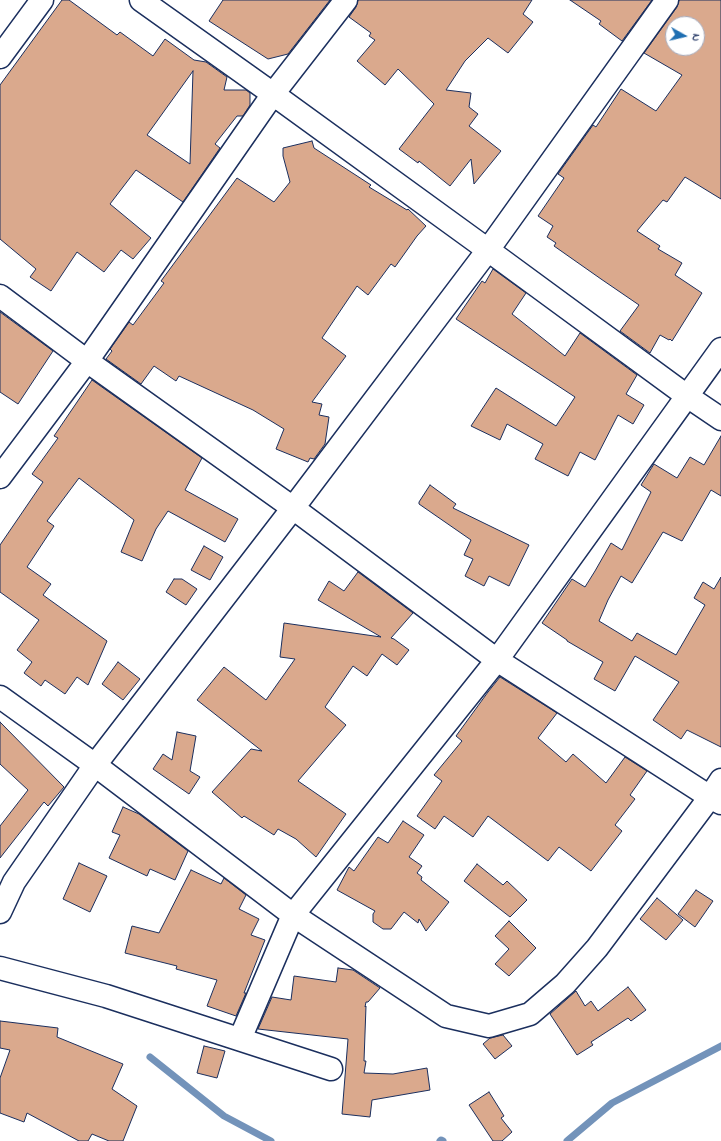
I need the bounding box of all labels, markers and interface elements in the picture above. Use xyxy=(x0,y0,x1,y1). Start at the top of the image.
north arrow xyxy=(665,16,705,56)
text: N xyxy=(687,33,704,42)

